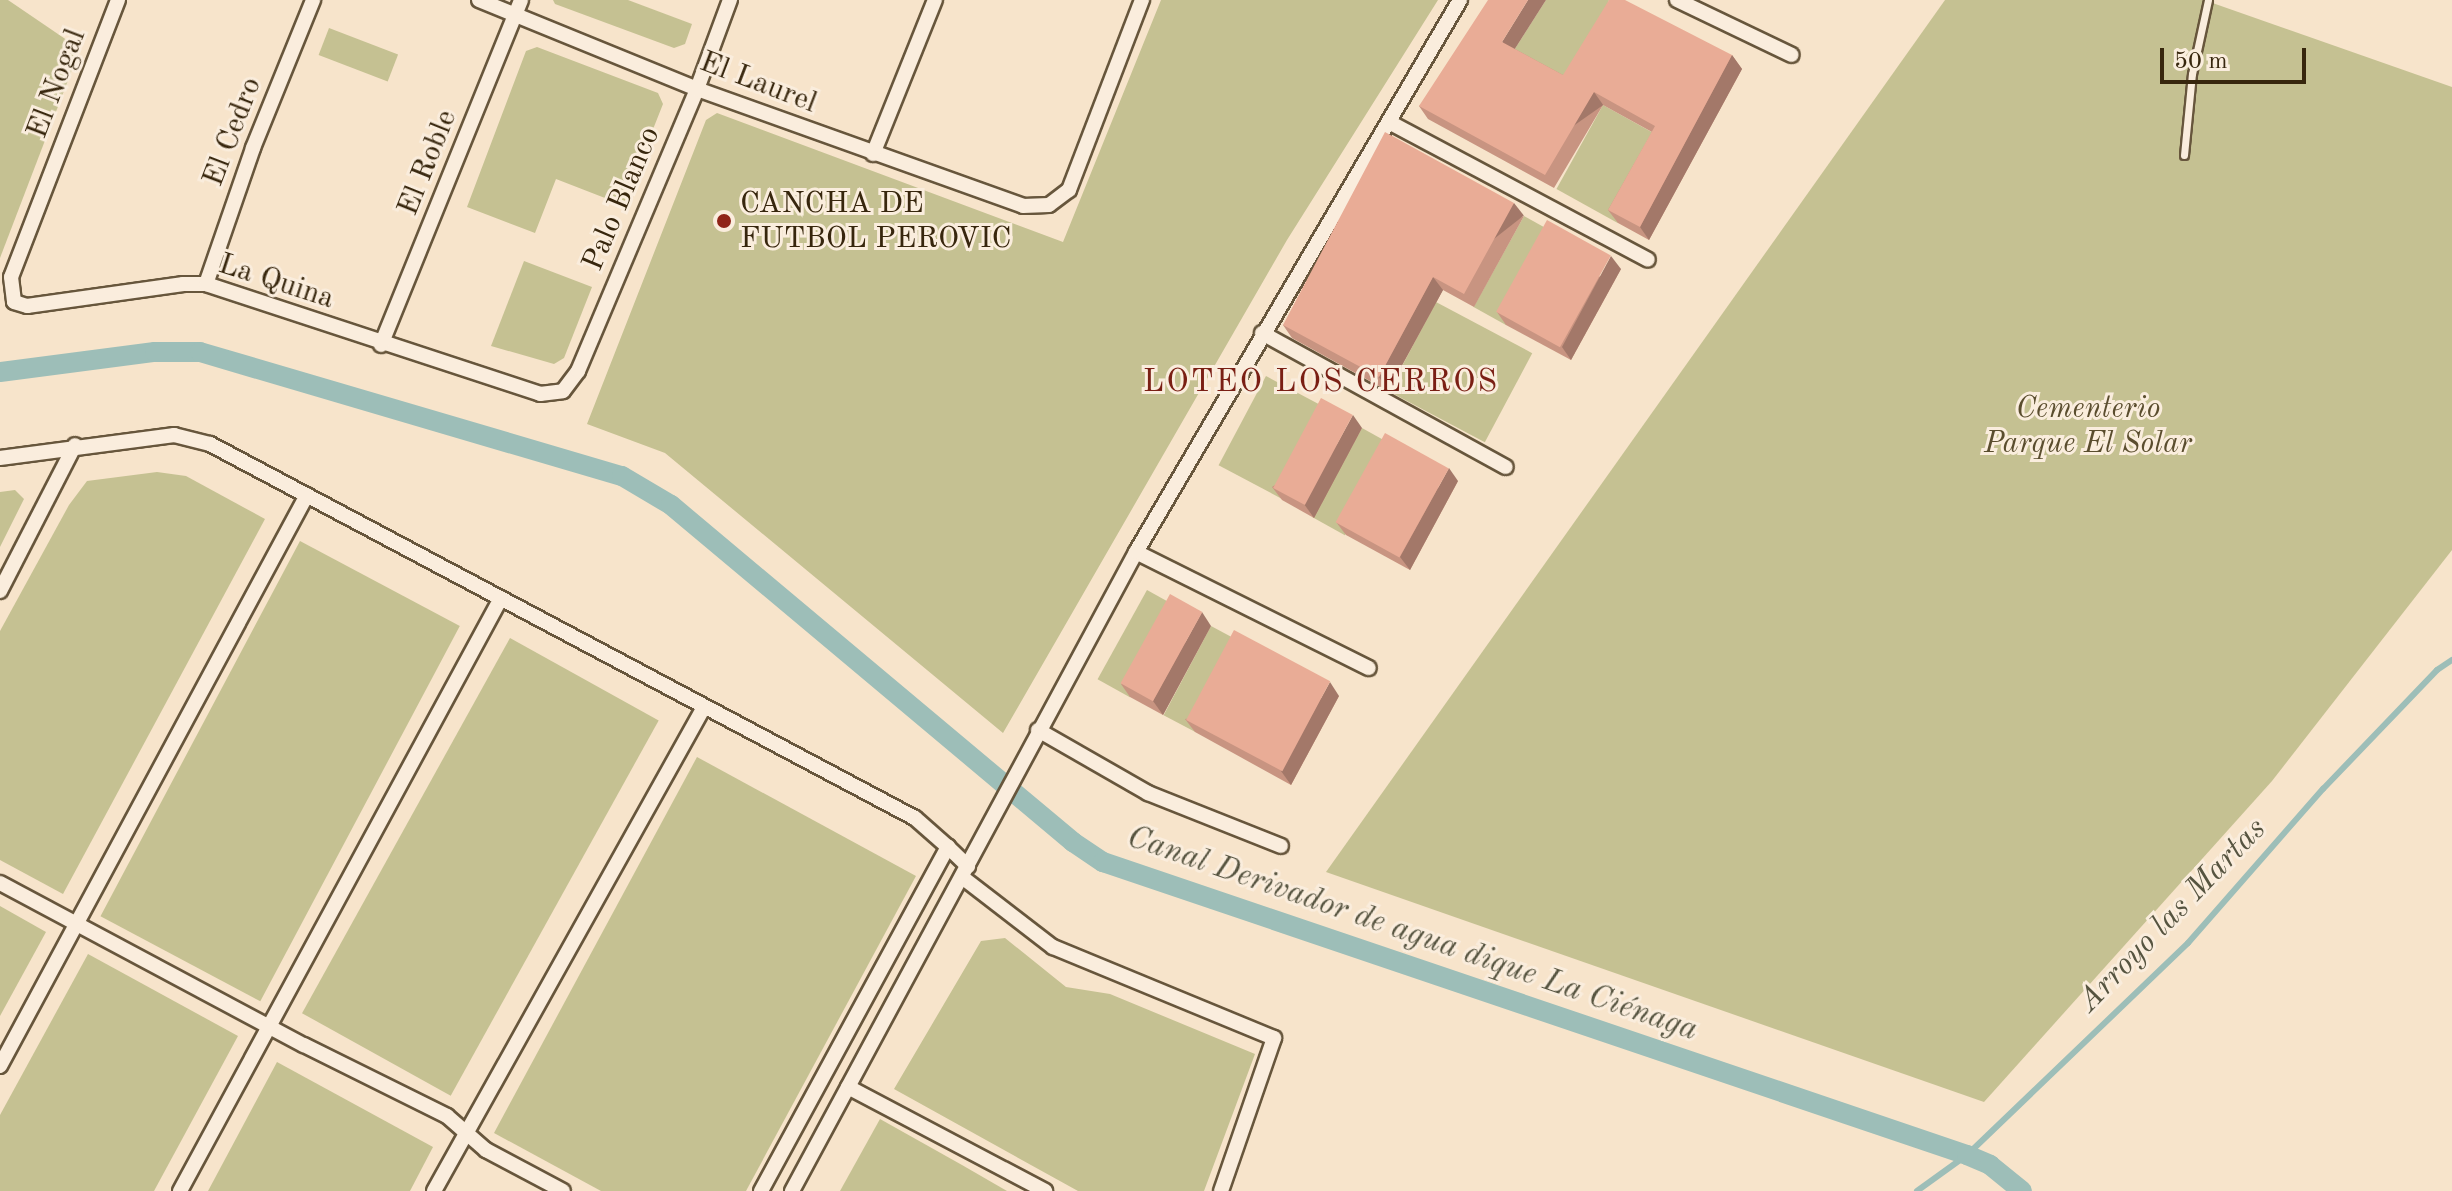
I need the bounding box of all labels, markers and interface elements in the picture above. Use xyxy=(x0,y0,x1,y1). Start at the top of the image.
street label: El Nogal xyxy=(20,24,94,144)
scale bar xyxy=(2164,32,2310,82)
street label: El Laurel xyxy=(694,44,822,122)
text: 50 m xyxy=(2174,50,2228,74)
street label: El Cedro xyxy=(196,72,270,192)
street label: El Roble xyxy=(391,105,465,221)
street label: Palo Blanco xyxy=(576,122,668,276)
place label: CANCHA DE FUTBOL PEROVIC xyxy=(740,186,1012,256)
marker: CANCHA DE FUTBOL PEROVIC xyxy=(715,212,733,230)
street label: La Quina xyxy=(214,246,338,318)
district label: LOTEO LOS CERROS xyxy=(1143,364,1499,402)
park label: Cementerio Parque El Solar xyxy=(1984,391,2192,462)
water label: Arroyo las Martas xyxy=(2071,811,2275,1021)
water label: Canal Derivador de agua dique La Ciénaga xyxy=(1122,819,1702,1051)

